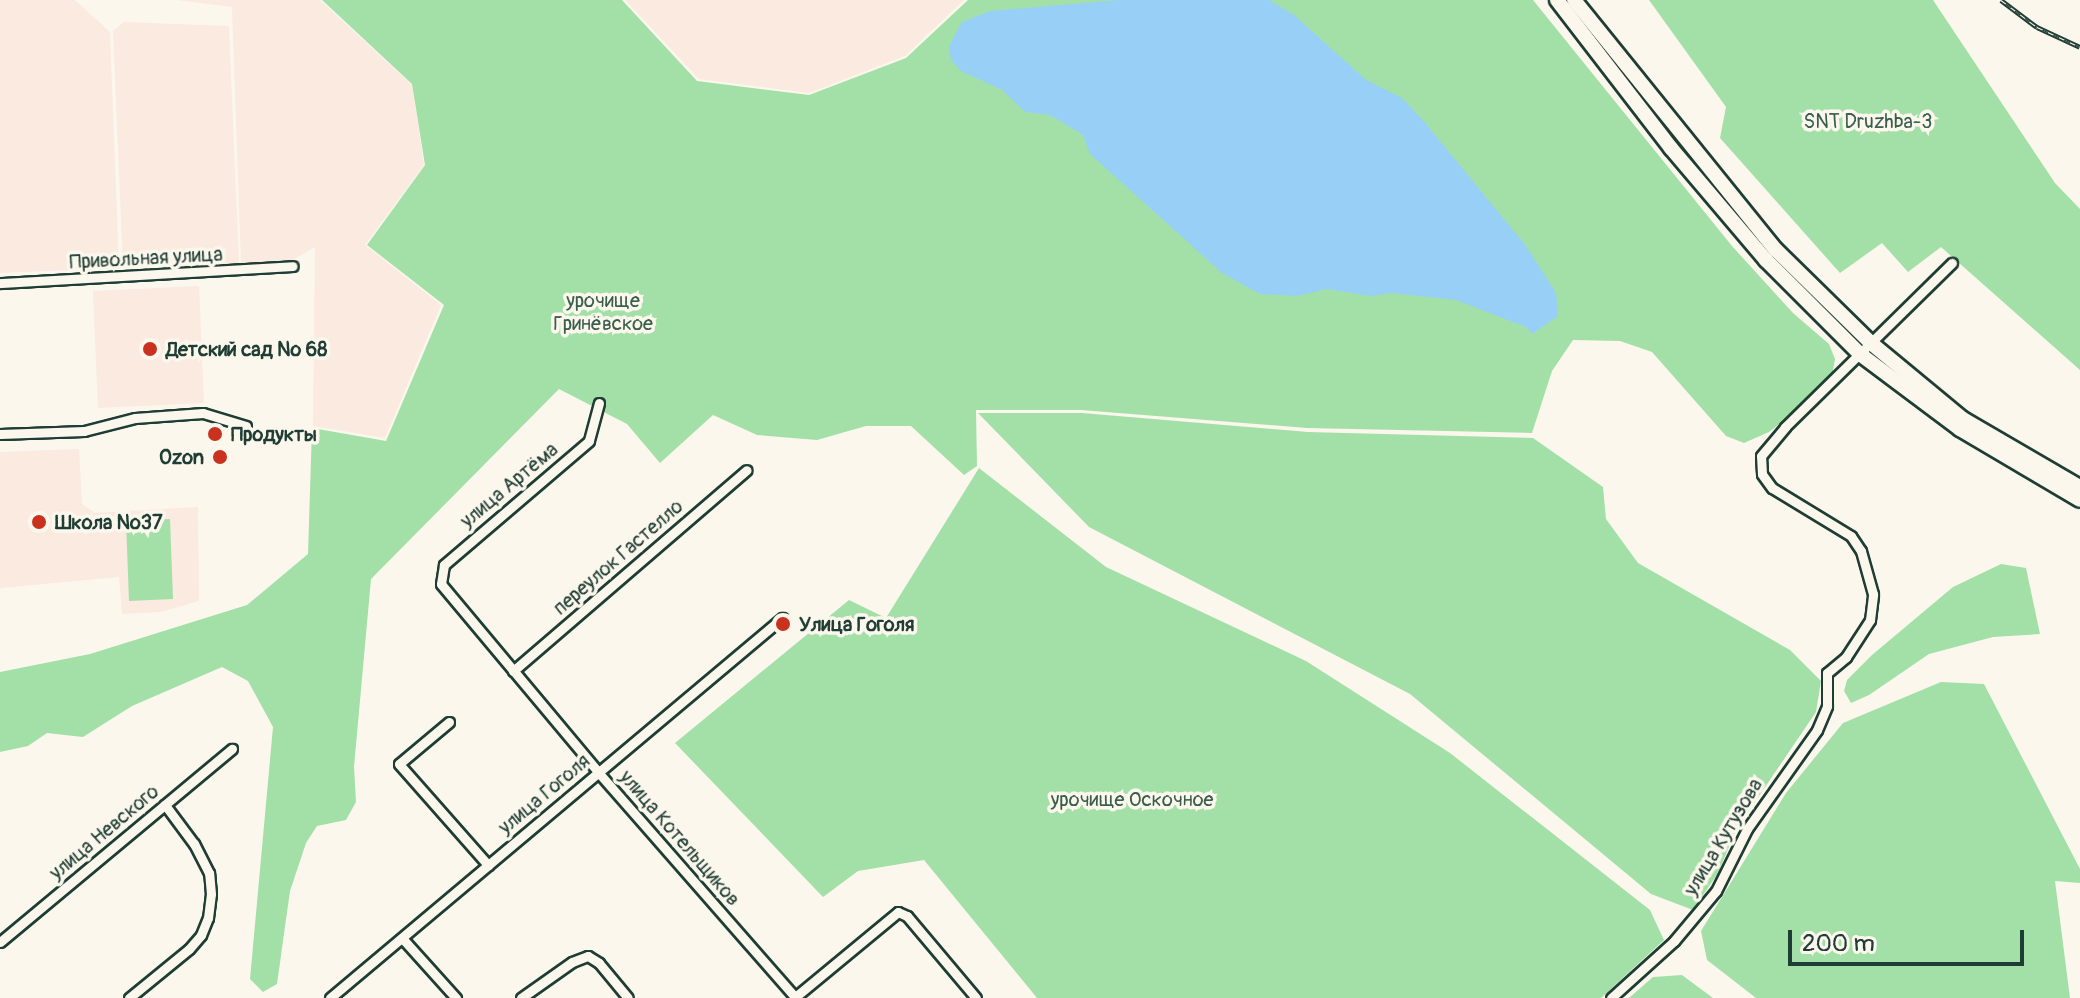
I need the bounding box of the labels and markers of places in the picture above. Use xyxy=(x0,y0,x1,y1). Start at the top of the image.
place label: Детский сад № 68 xyxy=(166,337,327,361)
marker: Детский сад № 68 xyxy=(141,340,159,358)
place label: Продукты xyxy=(231,422,317,446)
marker: Продукты xyxy=(206,425,224,443)
place label: Ozon xyxy=(159,445,204,469)
marker: Ozon xyxy=(211,448,229,466)
place label: Школа №37 xyxy=(55,510,163,534)
marker: Школа №37 xyxy=(30,513,48,531)
place label: Улица Гоголя xyxy=(799,612,914,636)
marker: Улица Гоголя xyxy=(774,615,792,633)

